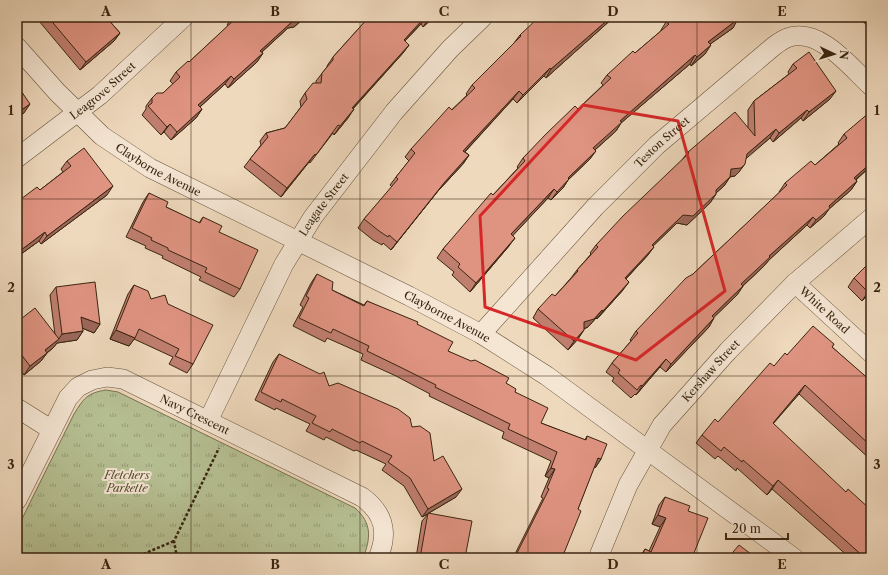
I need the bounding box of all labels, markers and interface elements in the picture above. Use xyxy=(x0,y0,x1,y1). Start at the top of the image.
text: A xyxy=(100,3,112,19)
text: B xyxy=(270,3,280,19)
text: C xyxy=(439,3,449,19)
text: D xyxy=(607,3,619,19)
text: E xyxy=(777,3,787,19)
north arrow xyxy=(814,34,854,74)
text: N xyxy=(837,49,851,60)
street label: Leagrove Street xyxy=(67,59,138,122)
text: 1 xyxy=(8,102,14,118)
text: 1 xyxy=(874,102,880,118)
street label: Teston Street xyxy=(631,113,693,171)
street label: Clayborne Avenue xyxy=(113,140,204,199)
street label: Leagate Street xyxy=(296,170,351,239)
text: 2 xyxy=(7,279,15,295)
text: 2 xyxy=(873,279,881,295)
street label: White Road xyxy=(796,283,852,337)
street label: Clayborne Avenue xyxy=(402,288,493,345)
street label: Kershaw Street xyxy=(679,336,743,405)
street label: Navy Crescent xyxy=(158,391,232,438)
text: 3 xyxy=(7,456,15,472)
text: 3 xyxy=(873,456,881,472)
park label: Fletchers Parkette xyxy=(103,468,150,495)
scale bar xyxy=(726,515,788,541)
text: 20 m xyxy=(732,521,761,536)
text: A xyxy=(100,556,112,572)
text: B xyxy=(270,556,280,572)
text: C xyxy=(439,556,449,572)
text: D xyxy=(607,556,619,572)
text: E xyxy=(777,556,787,572)

